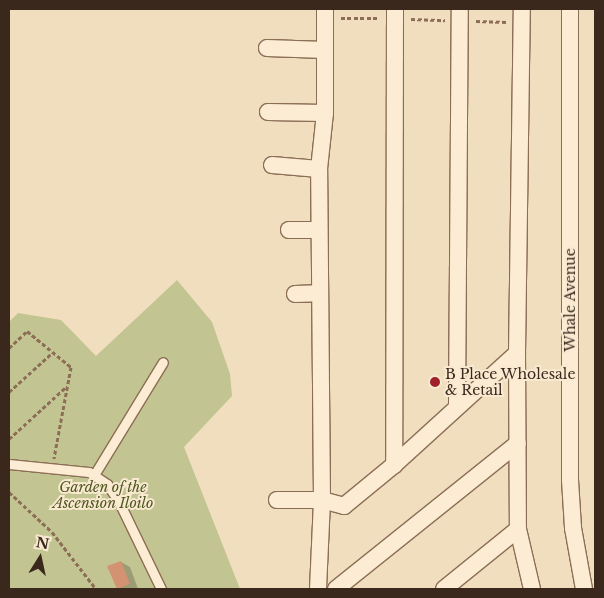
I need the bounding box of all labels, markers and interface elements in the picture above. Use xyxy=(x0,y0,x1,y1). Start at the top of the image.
street label: Whale Avenue xyxy=(562,248,578,352)
place label: B Place Wholesale & Retail xyxy=(445,366,576,398)
marker: B Place Wholesale & Retail xyxy=(429,376,441,388)
park label: Garden of the Ascension Iloilo xyxy=(53,479,153,512)
north arrow xyxy=(15,533,65,583)
text: N xyxy=(35,533,51,553)

